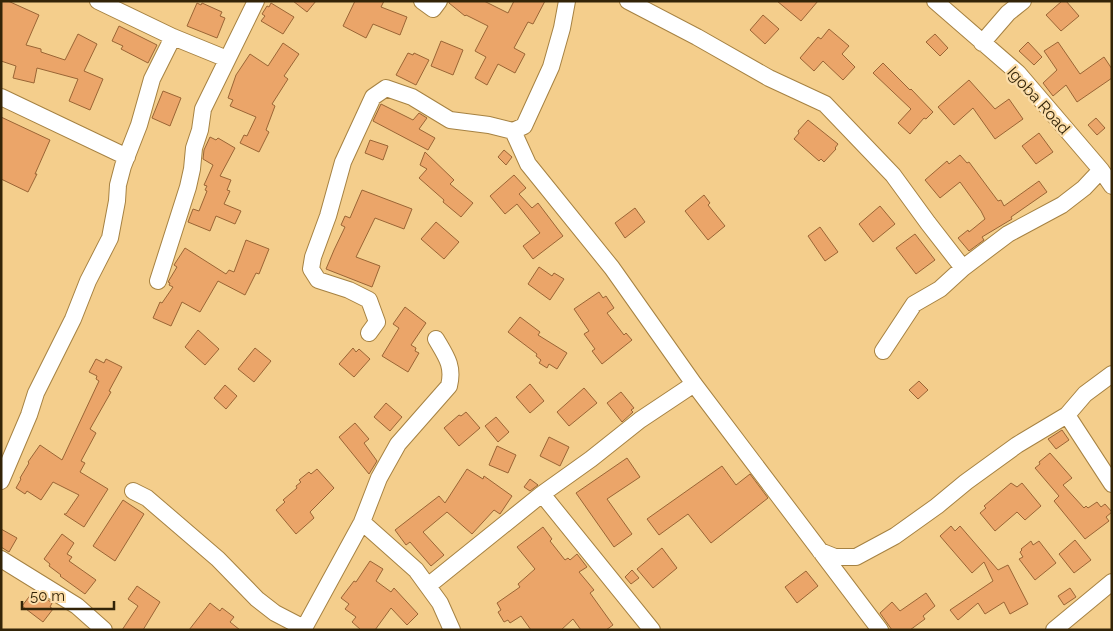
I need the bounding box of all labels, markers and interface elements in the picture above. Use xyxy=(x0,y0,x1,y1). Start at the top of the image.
street label: Igoba Road xyxy=(1003,63,1074,138)
scale bar xyxy=(22,578,115,610)
text: 50 m xyxy=(30,587,65,605)

